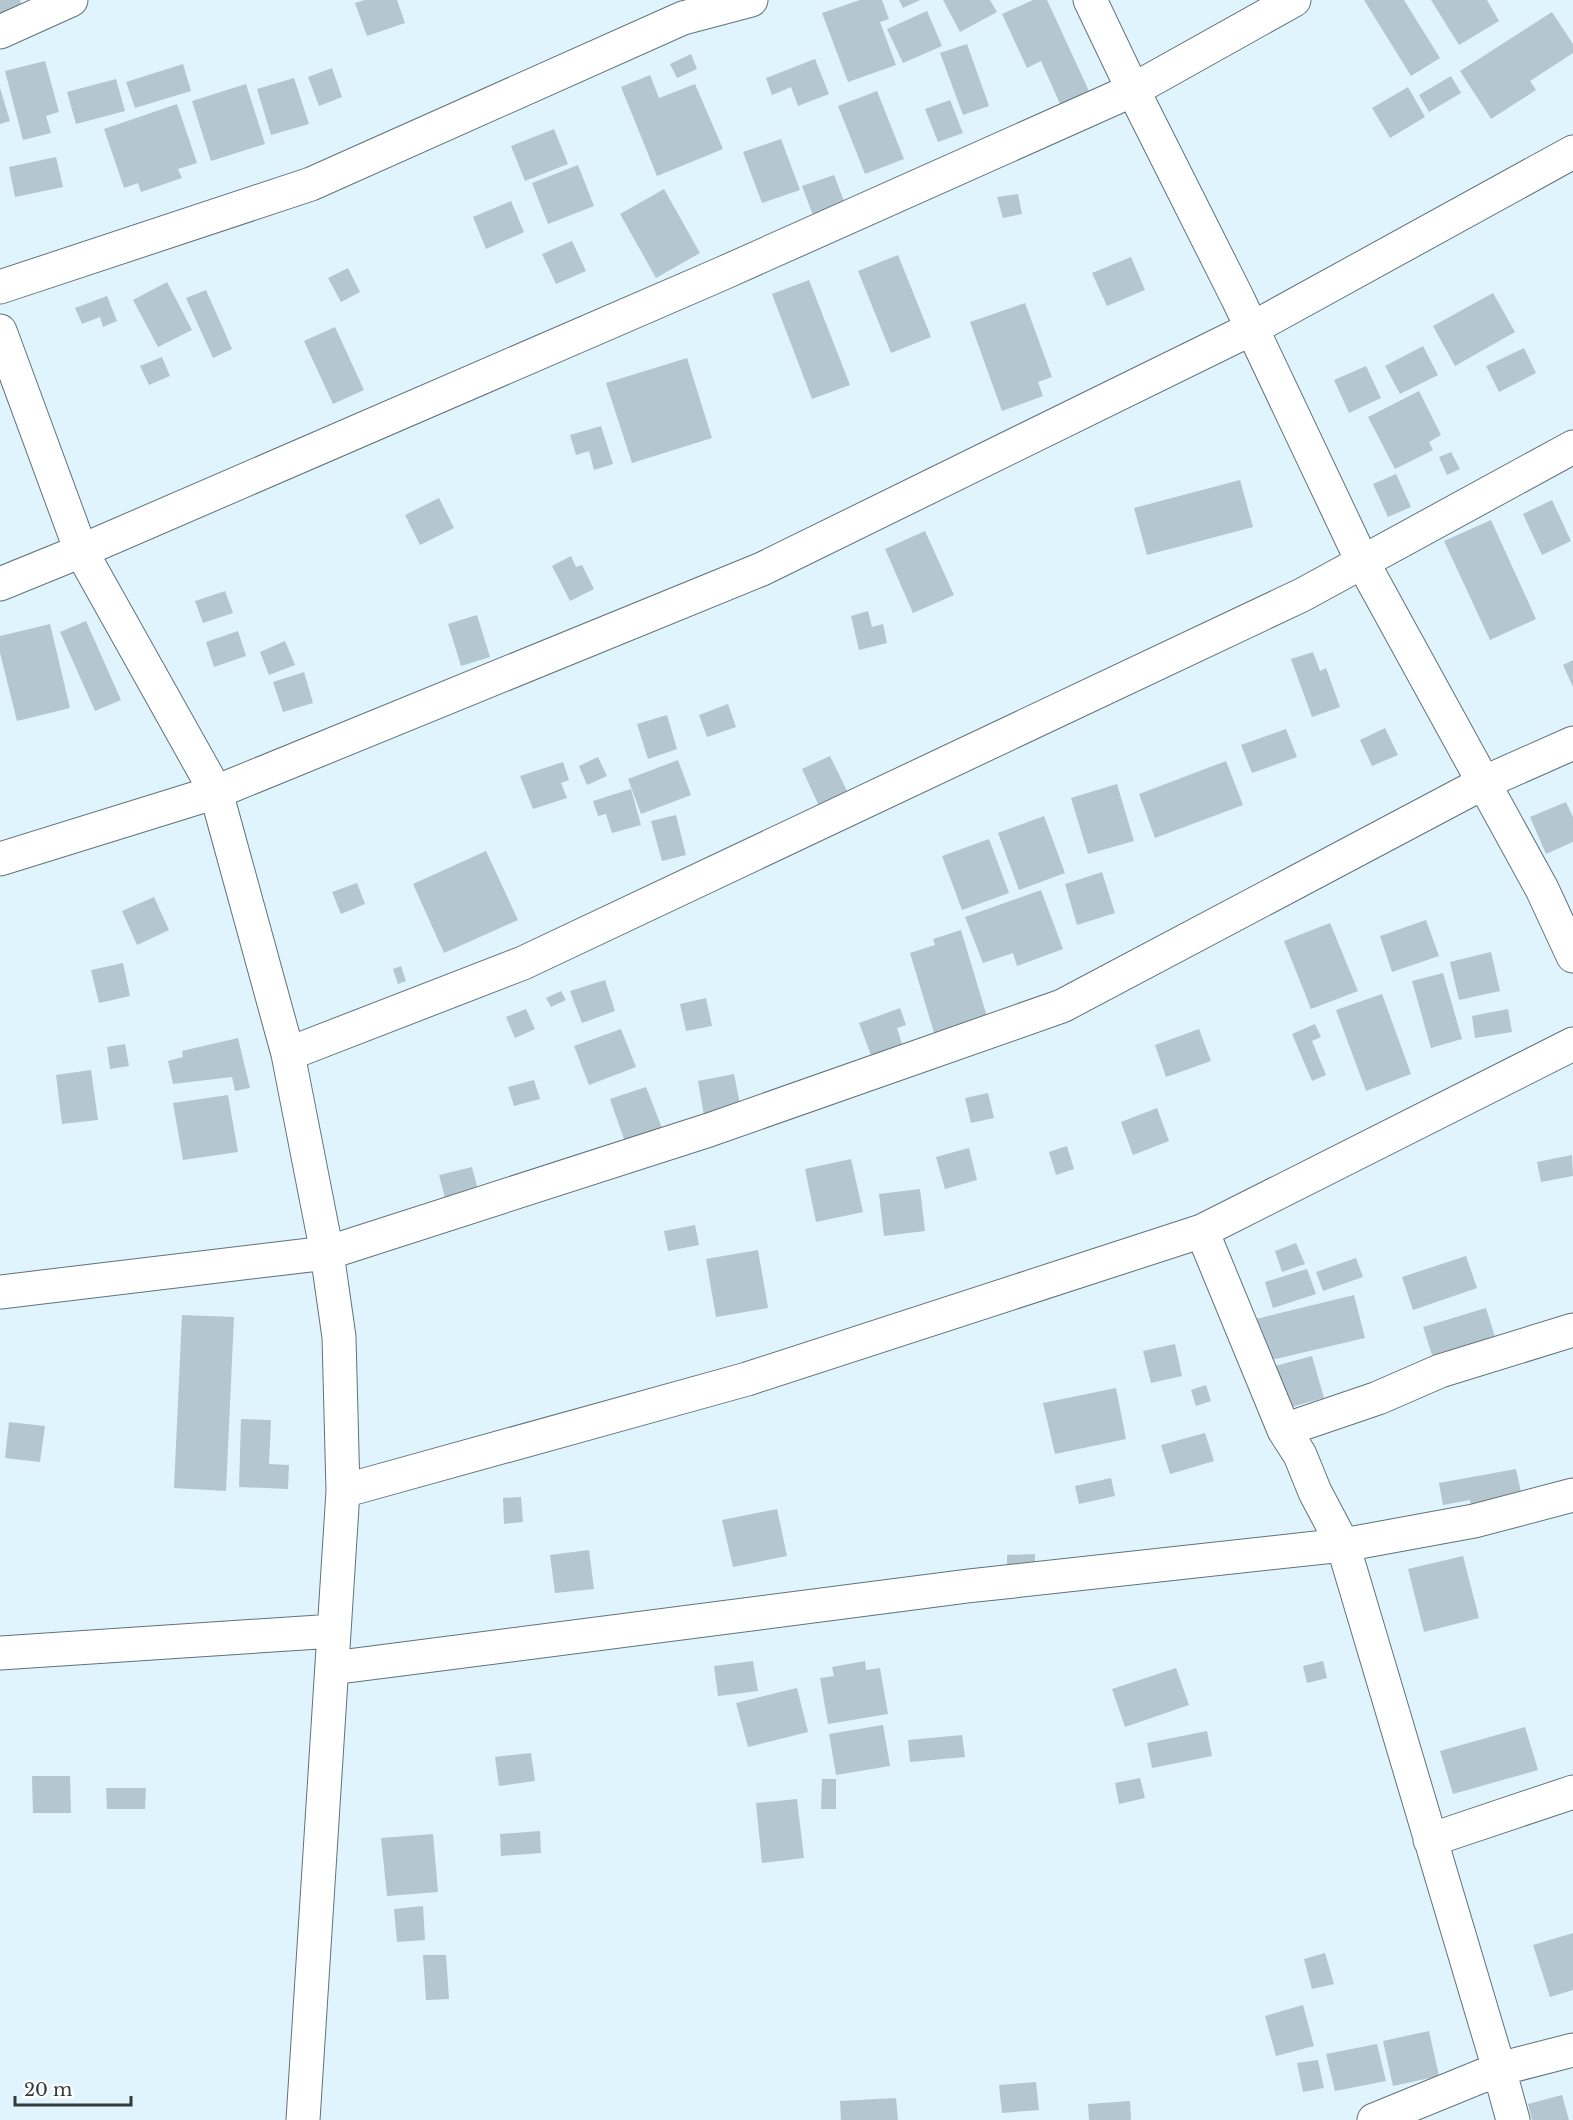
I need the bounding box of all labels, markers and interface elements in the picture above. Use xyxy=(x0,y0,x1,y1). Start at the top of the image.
scale bar xyxy=(15,2069,130,2107)
text: 20 m xyxy=(24,2079,72,2101)

